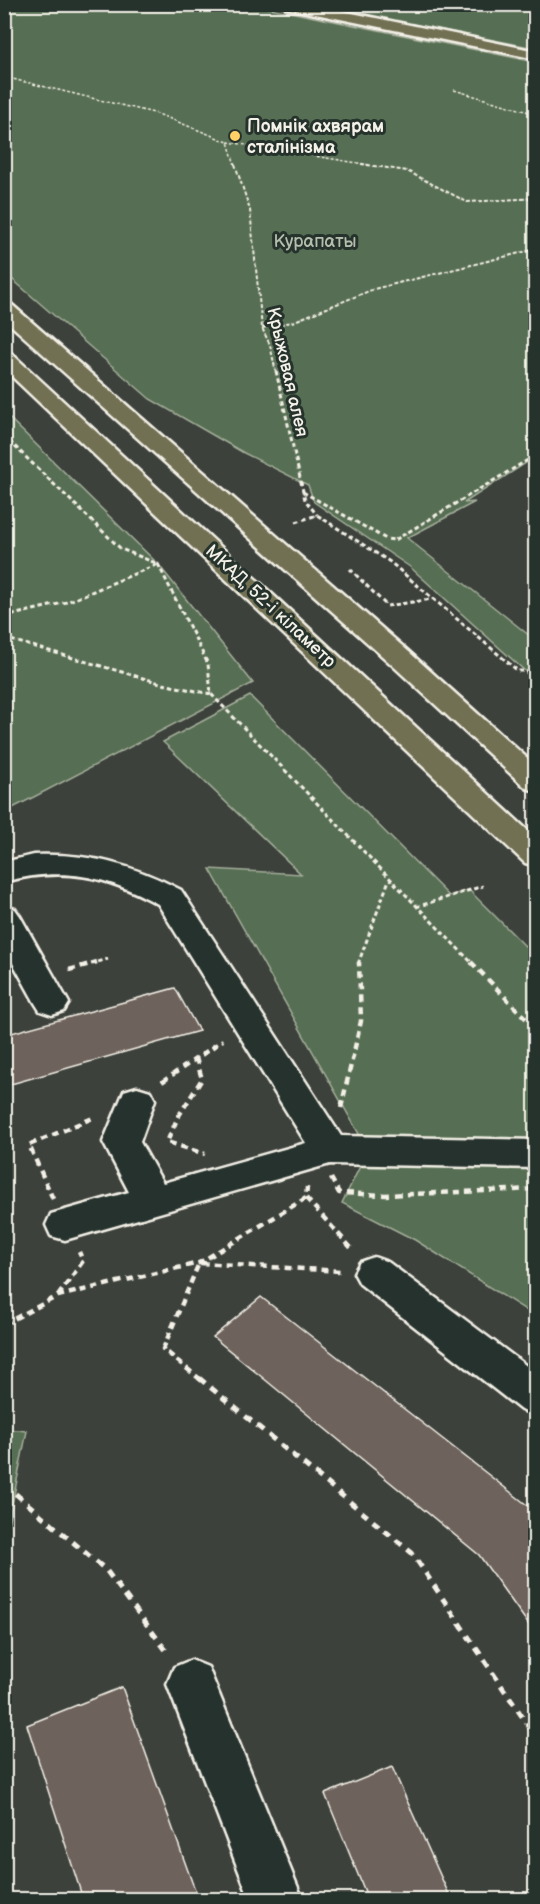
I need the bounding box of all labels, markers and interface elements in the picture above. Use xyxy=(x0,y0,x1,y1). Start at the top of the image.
place label: Помнік ахвярам сталінізма xyxy=(247,116,384,158)
marker: Помнік ахвярам сталінізма xyxy=(228,129,242,143)
park label: Курапаты xyxy=(273,231,357,252)
street label: Крыжовая алея xyxy=(262,305,313,439)
street label: МКАД, 52-і кіламетр xyxy=(201,541,340,672)

